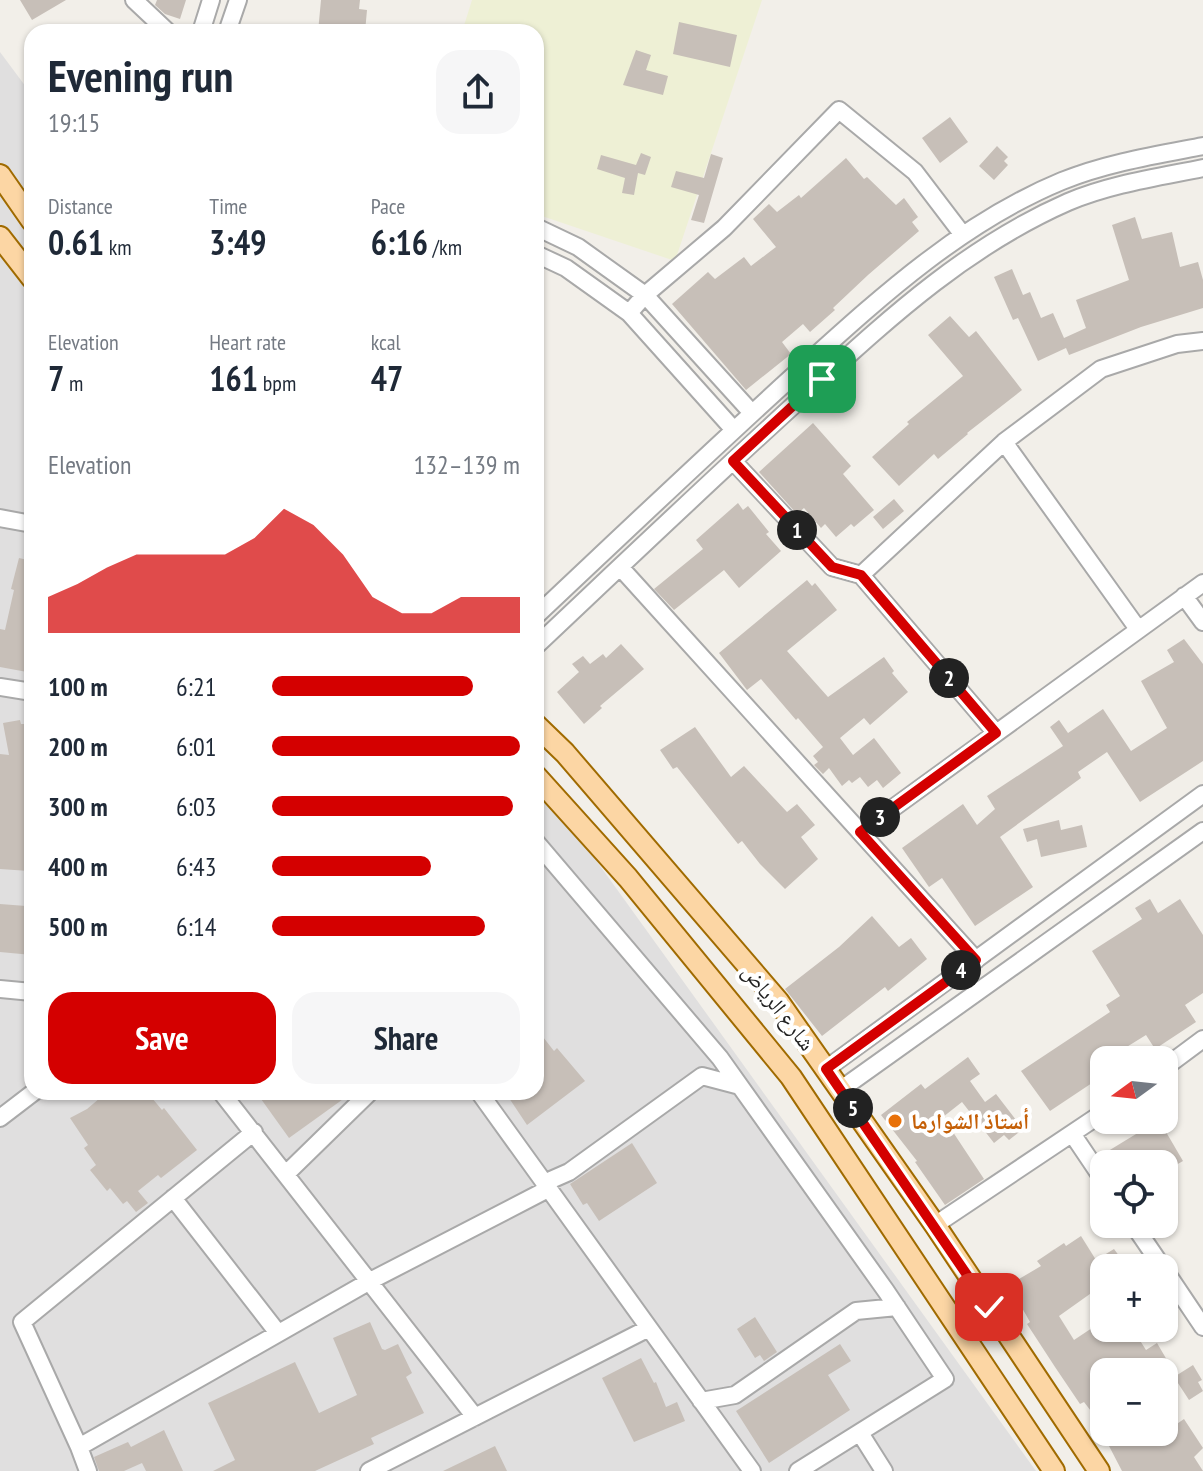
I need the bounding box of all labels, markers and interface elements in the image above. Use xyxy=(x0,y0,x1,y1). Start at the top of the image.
text: Evening run xyxy=(48,47,233,104)
button: share xyxy=(436,50,520,134)
text: 19:15 xyxy=(48,106,100,139)
text: Distance xyxy=(48,192,113,220)
text: Time xyxy=(209,192,247,220)
text: Pace xyxy=(371,192,405,220)
text: 0.61 xyxy=(48,220,104,264)
text: 3:49 xyxy=(209,220,267,264)
text: 6:16 xyxy=(371,220,428,264)
text: km xyxy=(104,233,132,261)
text: /km xyxy=(428,233,462,261)
text: Elevation xyxy=(48,328,119,356)
text: Heart rate xyxy=(209,328,286,356)
text: kcal xyxy=(371,328,401,356)
pin xyxy=(788,345,856,413)
text: 7 xyxy=(48,356,64,400)
text: 161 xyxy=(209,356,258,400)
text: 47 xyxy=(371,356,403,400)
icon: arrive xyxy=(800,357,844,401)
text: m xyxy=(64,369,83,397)
text: bpm xyxy=(258,369,296,397)
text: Elevation xyxy=(48,448,131,481)
text: 132–139 m xyxy=(414,448,520,481)
pin: 1 xyxy=(777,510,817,550)
text: 1 xyxy=(792,516,802,544)
pin: 2 xyxy=(929,658,969,698)
text: 2 xyxy=(944,664,954,692)
text: 100 m xyxy=(48,670,108,703)
text: 6:21 xyxy=(176,670,216,703)
text: 200 m xyxy=(48,730,108,763)
text: 6:01 xyxy=(176,730,216,763)
text: 300 m xyxy=(48,790,108,823)
text: 6:03 xyxy=(176,790,216,823)
pin: 3 xyxy=(860,797,900,837)
text: 3 xyxy=(875,803,885,831)
text: 400 m xyxy=(48,850,108,883)
text: 6:43 xyxy=(176,850,216,883)
text: 500 m xyxy=(48,910,108,943)
text: 6:14 xyxy=(176,910,216,943)
pin: 4 xyxy=(941,950,981,990)
text: 4 xyxy=(956,956,966,984)
street label: شارع الرياض xyxy=(736,958,822,1056)
button: Save xyxy=(48,992,276,1084)
button: Share xyxy=(292,992,520,1084)
north arrow xyxy=(1090,1046,1178,1134)
map controls xyxy=(1090,1046,1178,1446)
pin: 5 xyxy=(833,1088,873,1128)
text: 5 xyxy=(848,1094,858,1122)
place label: أستاذ الشوارما xyxy=(911,1107,1029,1135)
marker: أستاذ الشوارما xyxy=(886,1112,904,1130)
button: locate xyxy=(1090,1150,1178,1238)
button: + xyxy=(1090,1254,1178,1342)
pin xyxy=(955,1273,1023,1341)
icon: check xyxy=(967,1285,1011,1329)
button: − xyxy=(1090,1358,1178,1446)

